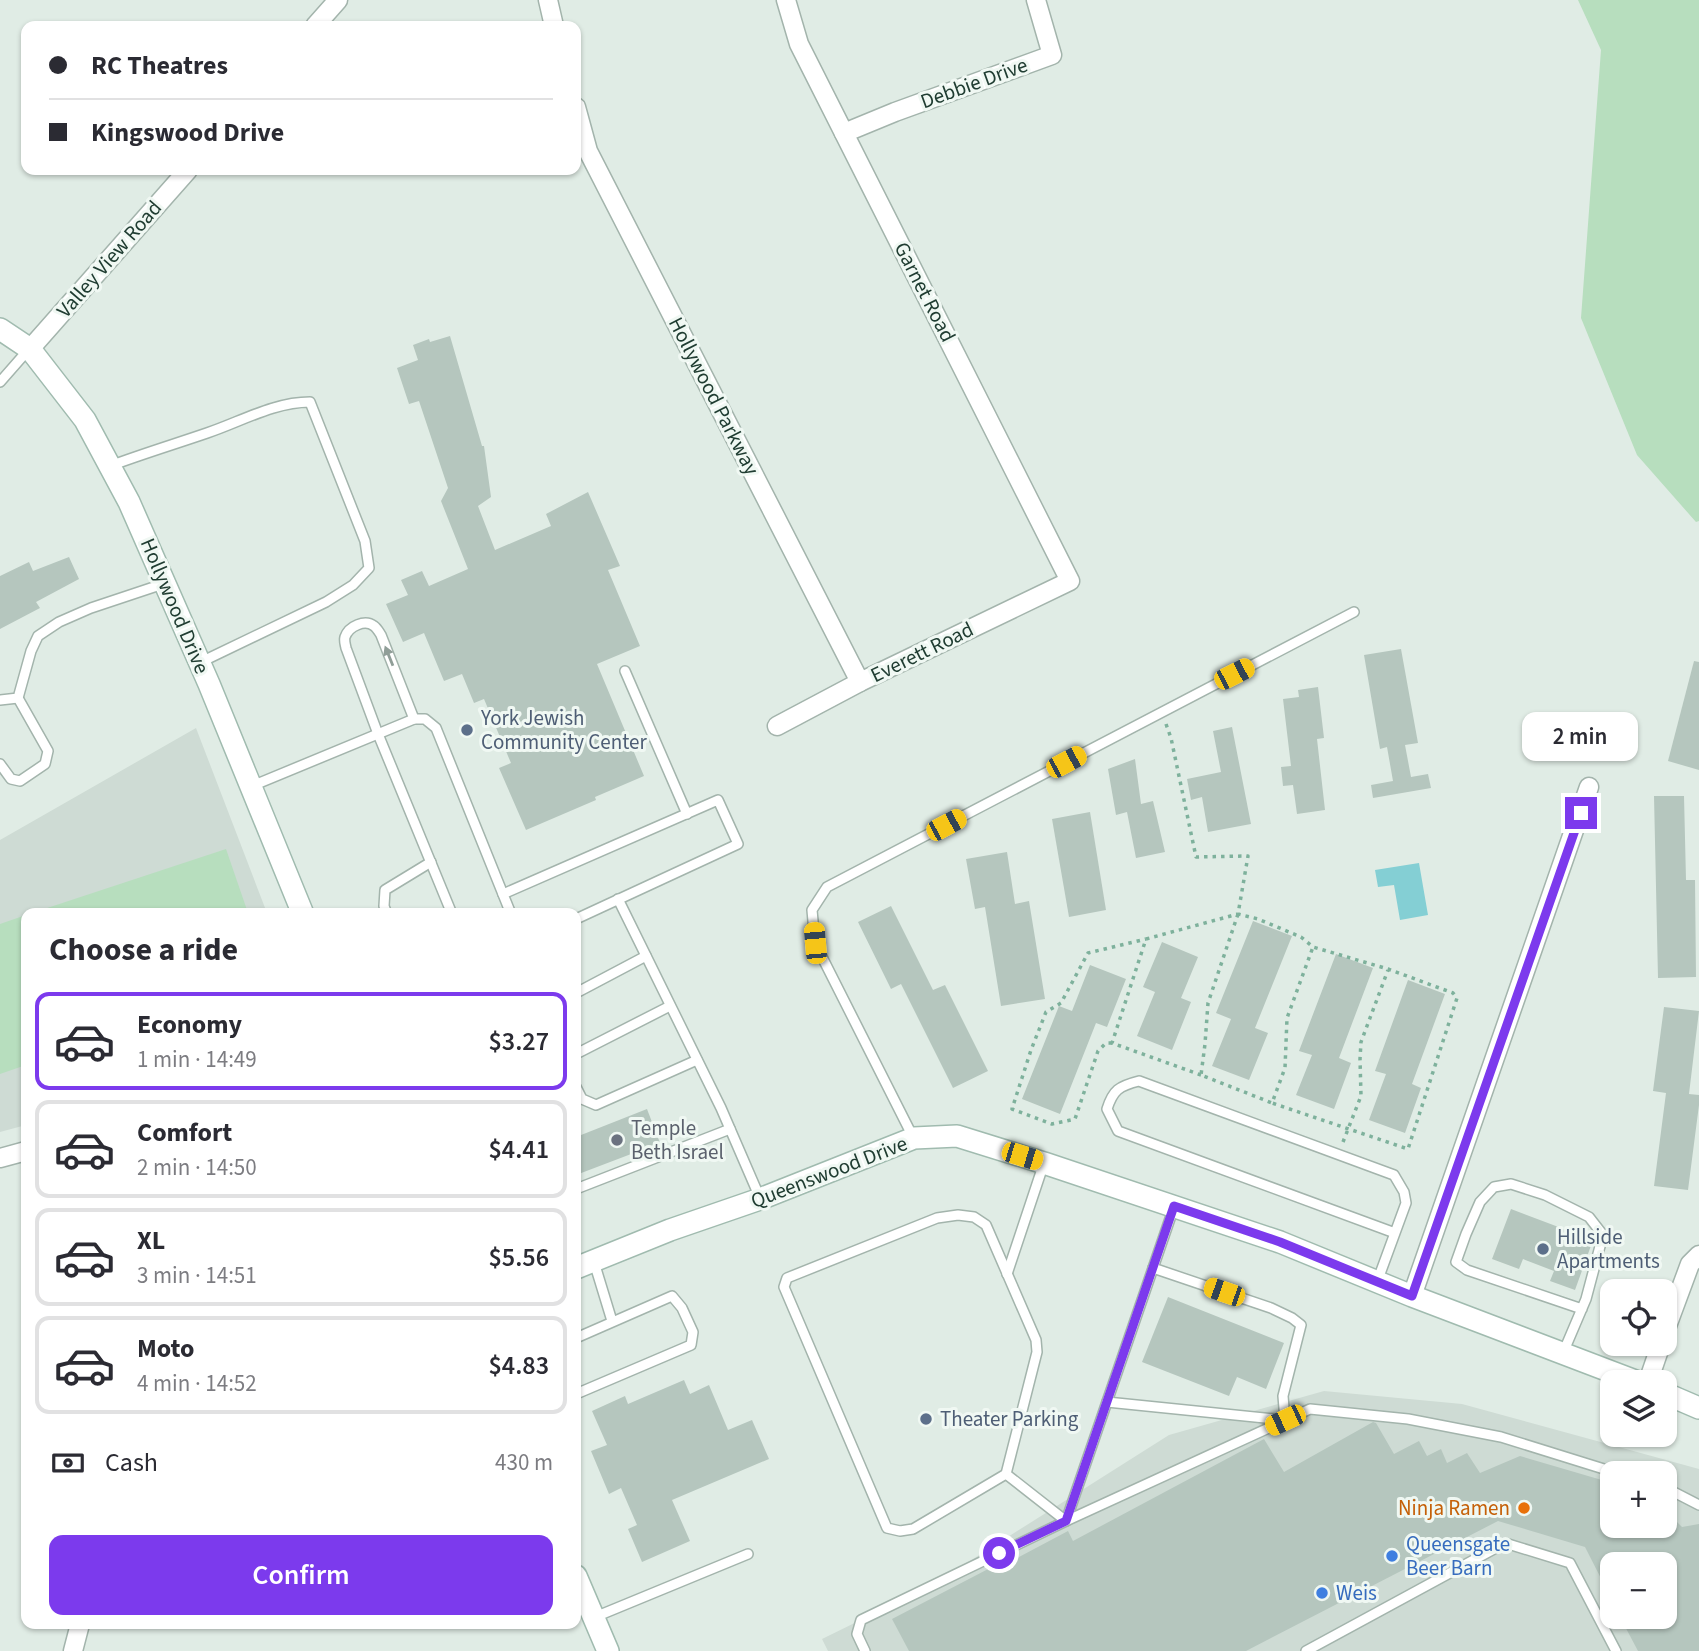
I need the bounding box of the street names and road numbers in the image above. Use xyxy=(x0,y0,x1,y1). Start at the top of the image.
street label: Debbie Drive xyxy=(916,50,1032,116)
street label: Valley View Road xyxy=(49,194,169,324)
street label: Garnet Road xyxy=(887,237,963,347)
street label: Hollywood Parkway xyxy=(661,312,767,480)
street label: Hollywood Drive xyxy=(133,534,217,678)
street label: Everett Road xyxy=(865,614,979,690)
street label: Queenswood Drive xyxy=(746,1128,912,1216)

